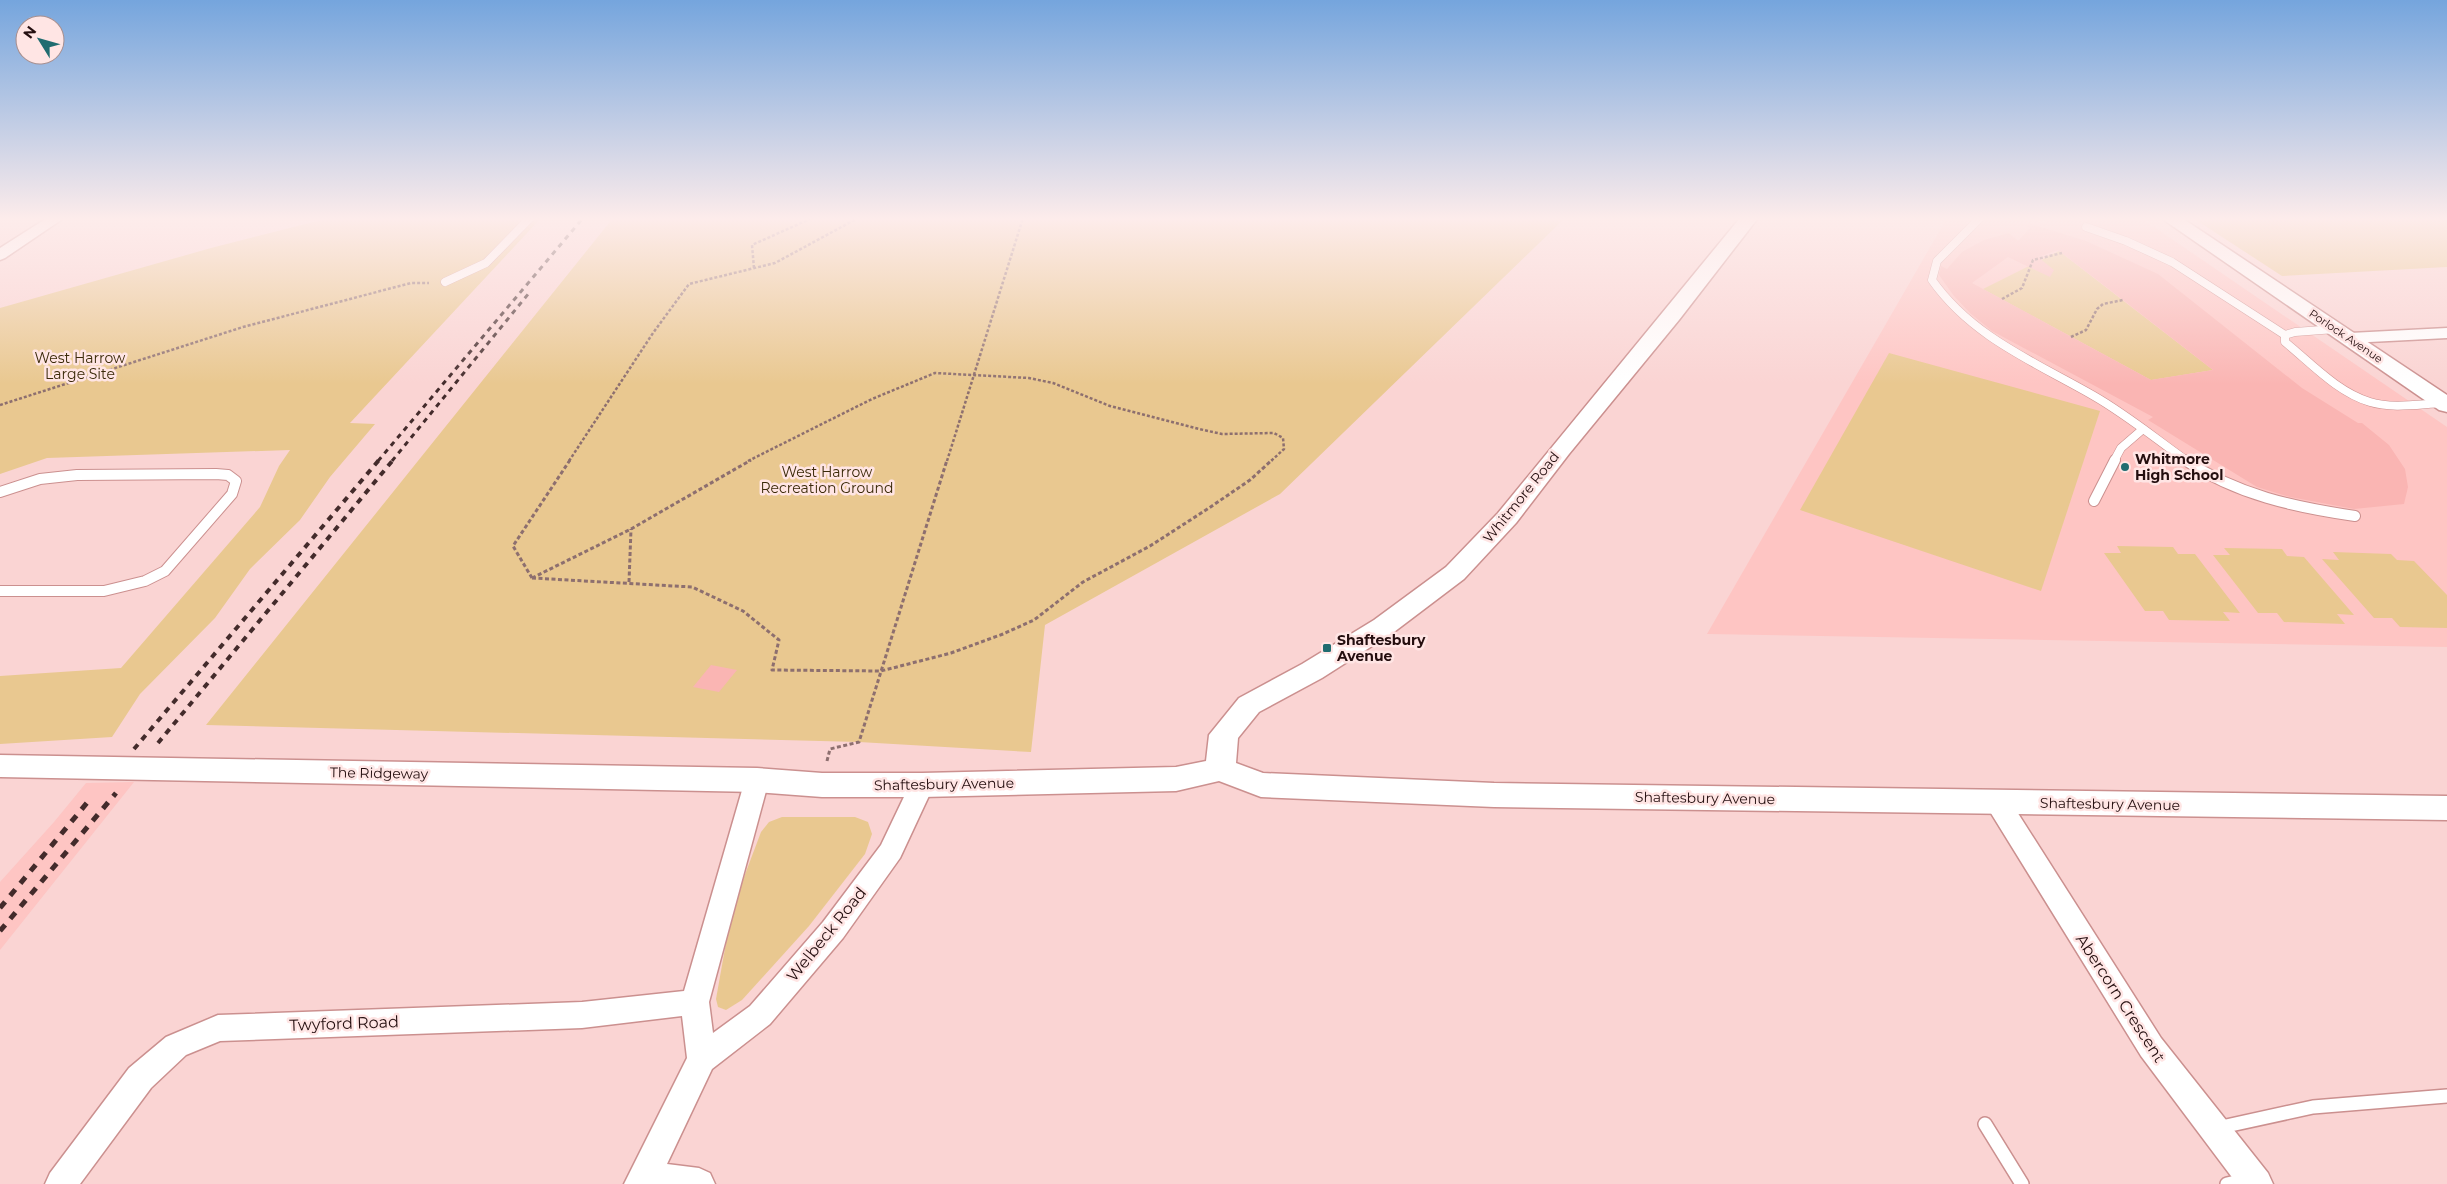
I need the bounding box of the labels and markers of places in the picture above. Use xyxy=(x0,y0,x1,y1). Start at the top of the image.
place label: Whitmore High School xyxy=(2135,450,2223,484)
marker: Whitmore High School xyxy=(2119,461,2131,473)
place label: Shaftesbury Avenue xyxy=(1336,631,1426,665)
marker: Shaftesbury Avenue xyxy=(1321,642,1333,654)

